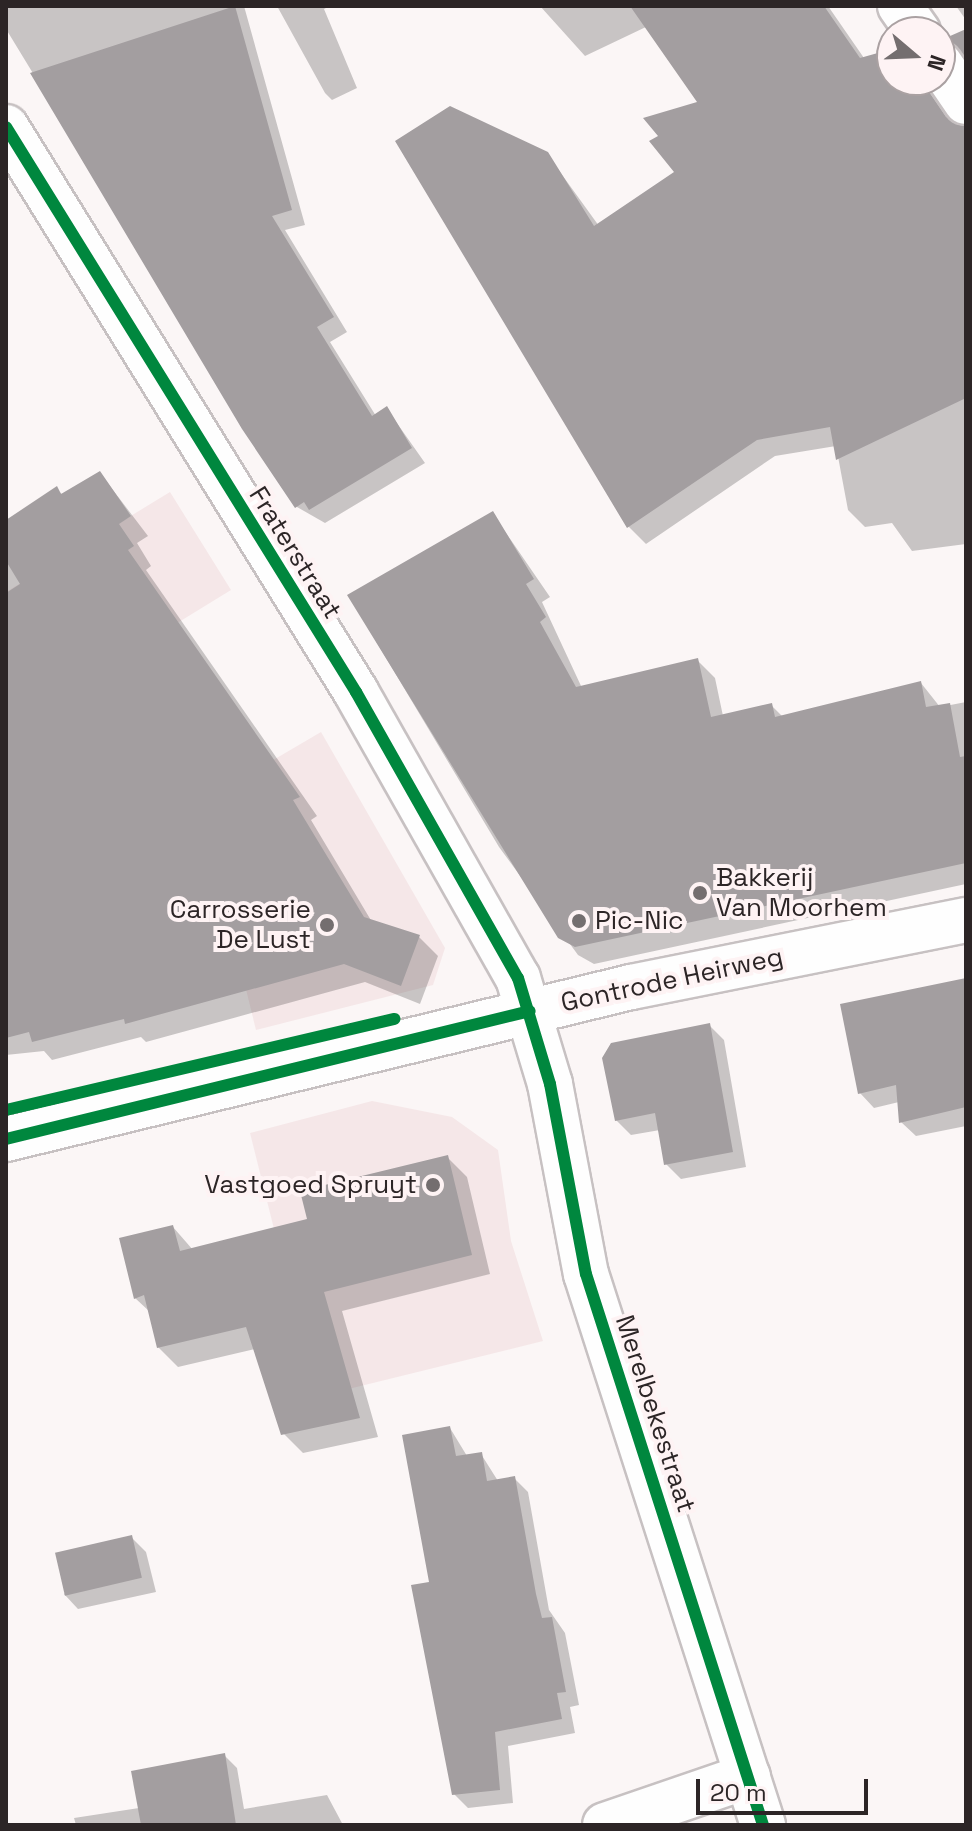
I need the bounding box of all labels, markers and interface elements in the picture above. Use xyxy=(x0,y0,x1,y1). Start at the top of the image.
north arrow xyxy=(876,16,956,96)
text: N xyxy=(921,52,952,75)
street label: Fraterstraat xyxy=(242,481,348,625)
place label: Bakkerij Van Moorhem xyxy=(716,862,887,924)
marker: Bakkerij Van Moorhem xyxy=(691,884,709,902)
place label: Carrosserie De Lust xyxy=(170,894,311,956)
place label: Pic-Nic xyxy=(595,905,684,937)
marker: Pic-Nic xyxy=(570,912,588,930)
marker: Carrosserie De Lust xyxy=(318,916,336,934)
street label: Gontrode Heirweg xyxy=(558,941,786,1019)
place label: Vastgoed Spruyt xyxy=(204,1169,417,1201)
marker: Vastgoed Spruyt xyxy=(424,1176,442,1194)
street label: Merelbekestraat xyxy=(608,1311,702,1517)
scale bar xyxy=(700,1763,872,1813)
text: 20 m xyxy=(710,1777,767,1808)

